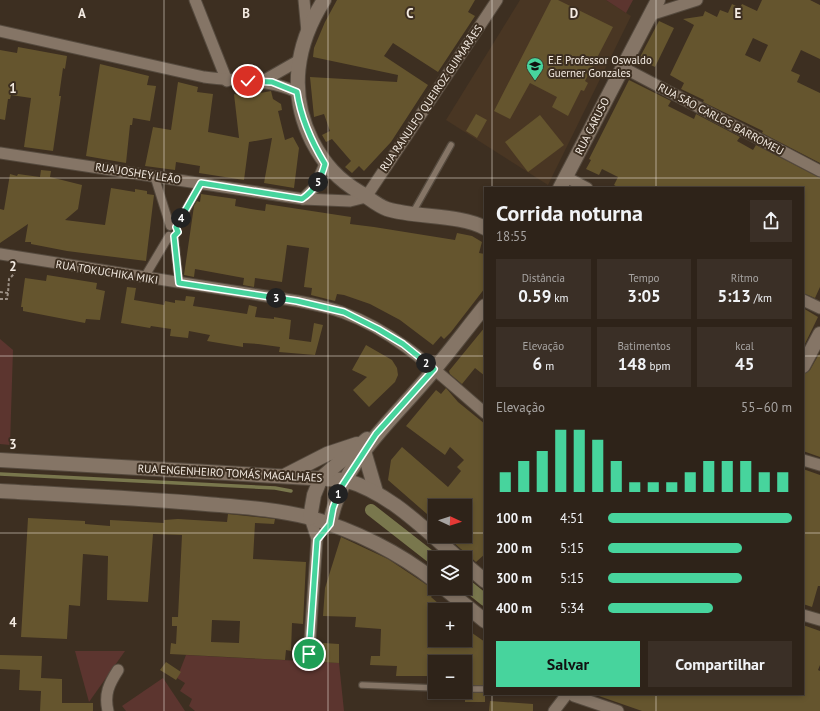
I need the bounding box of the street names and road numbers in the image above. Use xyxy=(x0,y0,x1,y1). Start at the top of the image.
street label: RUA RANULFO QUEIROZ GUIMARÃES xyxy=(377,22,486,174)
street label: RUA SÃO CARLOS BARROMEU xyxy=(656,80,786,158)
street label: RUA CARUSO xyxy=(572,95,612,157)
street label: RUA JOSHEY LEÃO xyxy=(94,159,182,187)
street label: RUA TOKUCHIKA MIKI xyxy=(55,257,159,287)
street label: RUA ENGENHEIRO TOMÁS MAGALHÃES xyxy=(137,461,323,485)

